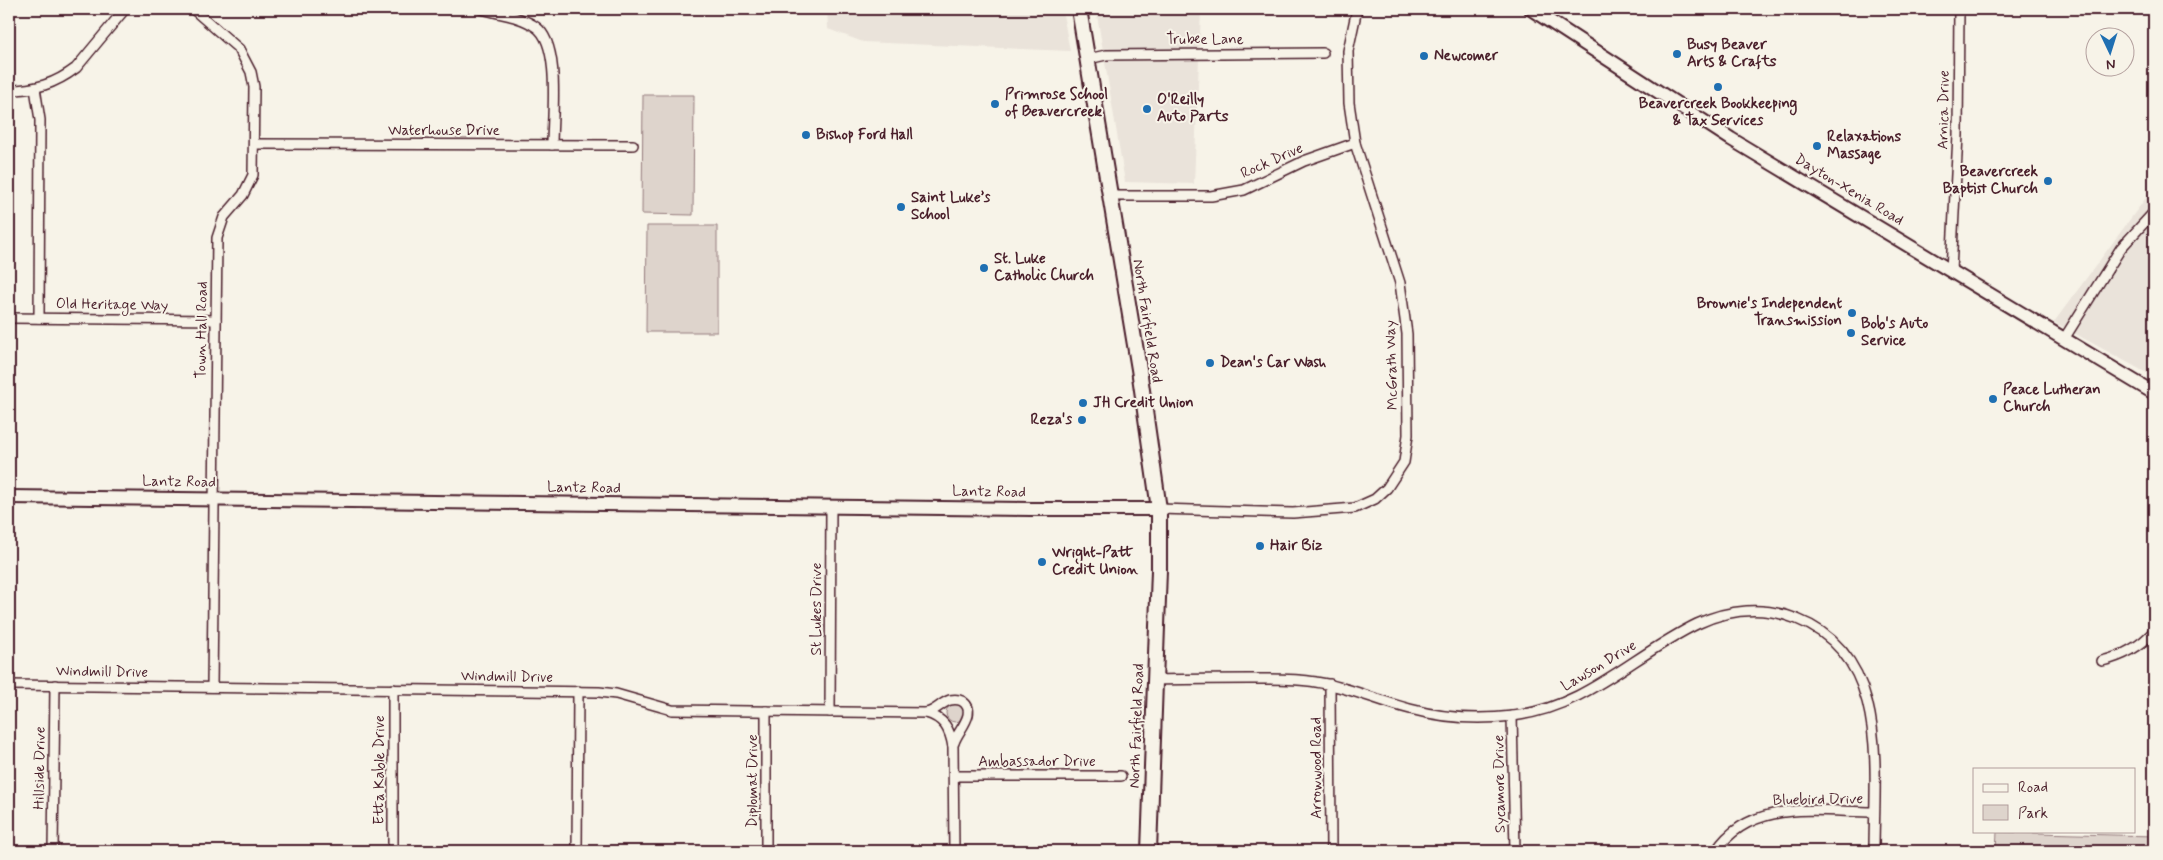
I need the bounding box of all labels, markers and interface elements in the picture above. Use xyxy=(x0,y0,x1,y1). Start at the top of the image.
north arrow xyxy=(2086,28,2136,78)
street label: Trubee Lane xyxy=(1166,30,1244,50)
place label: Busy Beaver Arts & Crafts xyxy=(1687,35,1777,72)
place label: Newcomer xyxy=(1434,46,1499,66)
marker: Busy Beaver Arts & Crafts xyxy=(1671,48,1683,60)
marker: Newcomer xyxy=(1418,50,1430,62)
text: N xyxy=(2106,55,2116,73)
street label: Arnica Drive xyxy=(1933,70,1955,150)
marker: Beavercreek Bookkeeping & Tax Services xyxy=(1712,81,1724,93)
place label: Primrose School of Beavercreek xyxy=(1005,85,1108,122)
place label: O'Reilly Auto Parts xyxy=(1157,90,1229,127)
place label: Beavercreek Bookkeeping & Tax Services xyxy=(1639,94,1798,131)
marker: Primrose School of Beavercreek xyxy=(989,98,1001,110)
marker: O'Reilly Auto Parts xyxy=(1141,103,1153,115)
street label: Waterhouse Drive xyxy=(388,121,500,141)
place label: Bishop Ford Hall xyxy=(816,125,913,145)
place label: Relaxations Massage xyxy=(1827,127,1901,165)
marker: Bishop Ford Hall xyxy=(800,129,812,141)
street label: Rock Drive xyxy=(1238,138,1307,184)
marker: Relaxations Massage xyxy=(1811,140,1823,152)
street label: Dayton-Xenia Road xyxy=(1791,150,1907,230)
place label: Beavercreek Baptist Church xyxy=(1943,162,2039,199)
marker: Beavercreek Baptist Church xyxy=(2042,175,2054,187)
place label: Saint Luke’s School xyxy=(911,188,991,225)
marker: Saint Luke’s School xyxy=(895,201,907,213)
place label: St. Luke Catholic Church xyxy=(994,249,1094,286)
street label: North Fairfield Road xyxy=(1127,258,1167,384)
marker: St. Luke Catholic Church xyxy=(978,262,990,274)
street label: Town Hall Road xyxy=(191,281,213,379)
street label: Old Heritage Way xyxy=(56,294,169,317)
place label: Brownie's Independent Transmission xyxy=(1697,294,1842,331)
marker: Brownie's Independent Transmission xyxy=(1846,307,1858,319)
place label: Bob's Auto Service xyxy=(1861,314,1928,351)
street label: McGrath Way xyxy=(1380,319,1404,410)
marker: Bob's Auto Service xyxy=(1845,327,1857,339)
place label: Dean's Car Wash xyxy=(1220,353,1327,373)
marker: Dean's Car Wash xyxy=(1204,357,1216,369)
place label: Peace Lutheran Church xyxy=(2003,380,2101,417)
place label: JH Credit Union xyxy=(1093,393,1194,413)
marker: Peace Lutheran Church xyxy=(1987,393,1999,405)
marker: JH Credit Union xyxy=(1077,397,1089,409)
place label: Reza's xyxy=(1031,410,1072,430)
marker: Reza's xyxy=(1076,414,1088,426)
street label: Lantz Road xyxy=(142,471,216,493)
street label: Lantz Road xyxy=(547,477,621,499)
street label: Lantz Road xyxy=(952,481,1026,503)
place label: Hair Biz xyxy=(1270,536,1323,556)
marker: Hair Biz xyxy=(1254,540,1266,552)
place label: Wright-Patt Credit Union xyxy=(1051,543,1139,580)
marker: Wright-Patt Credit Union xyxy=(1036,556,1048,568)
street label: St Lukes Drive xyxy=(807,562,827,656)
street label: Lawson Drive xyxy=(1558,636,1641,696)
street label: Windmill Drive xyxy=(56,661,149,683)
street label: North Fairfield Road xyxy=(1125,663,1149,789)
street label: Windmill Drive xyxy=(461,666,554,688)
street label: Etta Kable Drive xyxy=(370,715,390,825)
street label: Arrowwood Road xyxy=(1307,717,1327,819)
street label: Hillside Drive xyxy=(29,726,51,810)
street label: Diplomat Drive xyxy=(743,734,763,828)
street label: Sycamore Drive xyxy=(1489,734,1511,833)
street label: Ambassador Drive xyxy=(978,752,1096,772)
legend xyxy=(1973,768,2136,832)
text: Road xyxy=(2018,778,2048,798)
street label: Bluebird Drive xyxy=(1773,789,1864,811)
text: Park xyxy=(2018,804,2048,824)

